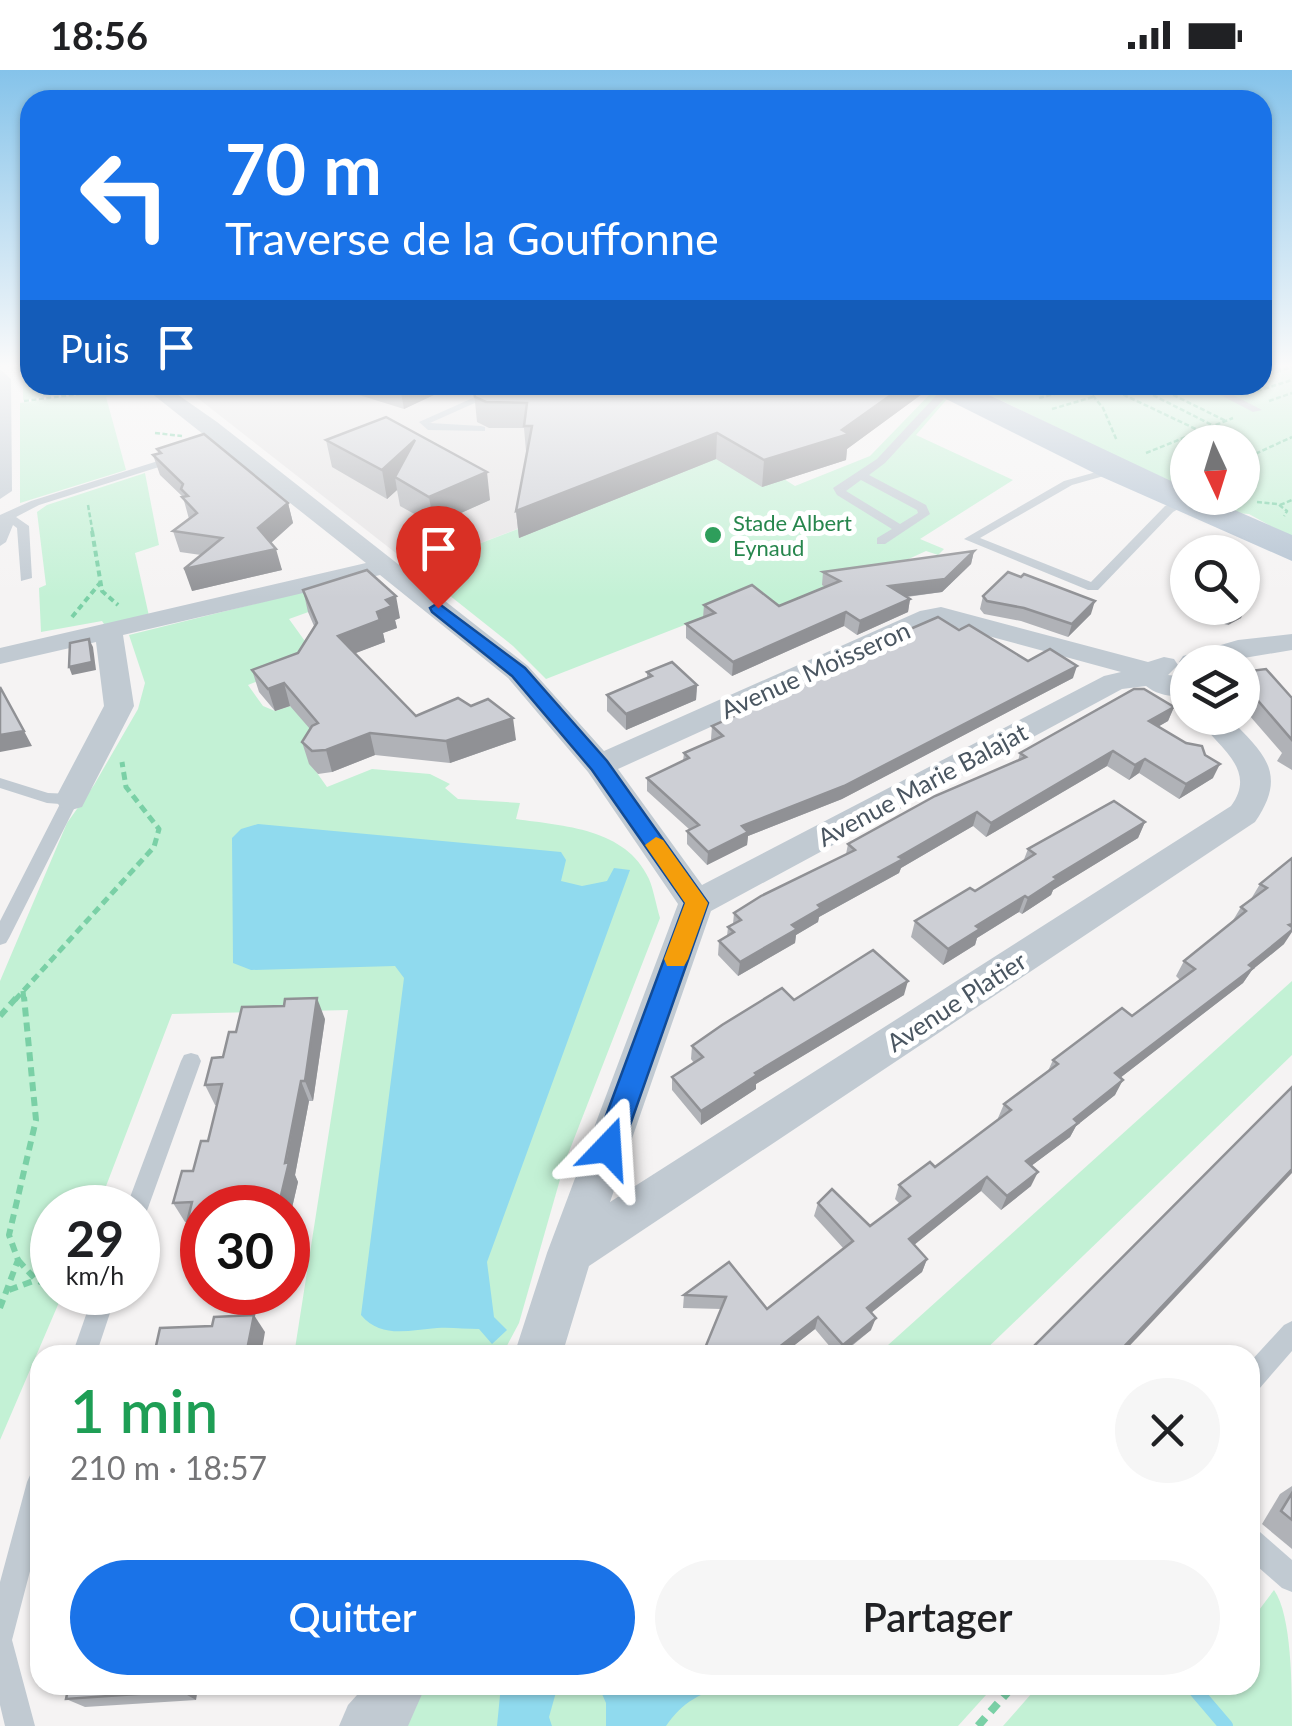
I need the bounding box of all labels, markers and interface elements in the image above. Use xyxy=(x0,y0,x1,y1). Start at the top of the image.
text: 18:56 xyxy=(50,12,148,58)
text: 70 m xyxy=(225,126,382,210)
icon: left xyxy=(60,130,190,260)
text: Traverse de la Gouffonne xyxy=(225,211,719,265)
icon: arrive xyxy=(149,320,204,375)
text: Puis xyxy=(60,325,129,371)
north arrow xyxy=(1170,425,1260,515)
map controls xyxy=(1170,425,1260,735)
pin xyxy=(396,506,481,609)
place label: Stade Albert Eynaud xyxy=(733,509,852,561)
icon: arrive xyxy=(411,521,466,576)
marker: Stade Albert Eynaud xyxy=(702,524,724,546)
button: search xyxy=(1170,535,1260,625)
street label: Avenue Moisseron xyxy=(716,614,914,724)
button: layers xyxy=(1170,645,1260,735)
street label: Avenue Marie Balajat xyxy=(812,716,1032,852)
street label: Avenue Platier xyxy=(881,945,1031,1057)
position arrow xyxy=(556,1096,660,1200)
speed limit sign: 30 xyxy=(180,1185,310,1315)
text: 29 xyxy=(66,1208,124,1268)
text: km/h xyxy=(66,1260,124,1290)
text: 1 min xyxy=(70,1374,218,1446)
button: close xyxy=(1115,1378,1220,1483)
text: 210 m · 18:57 xyxy=(70,1448,267,1487)
button: Quitter xyxy=(70,1560,635,1675)
button: Partager xyxy=(655,1560,1220,1675)

